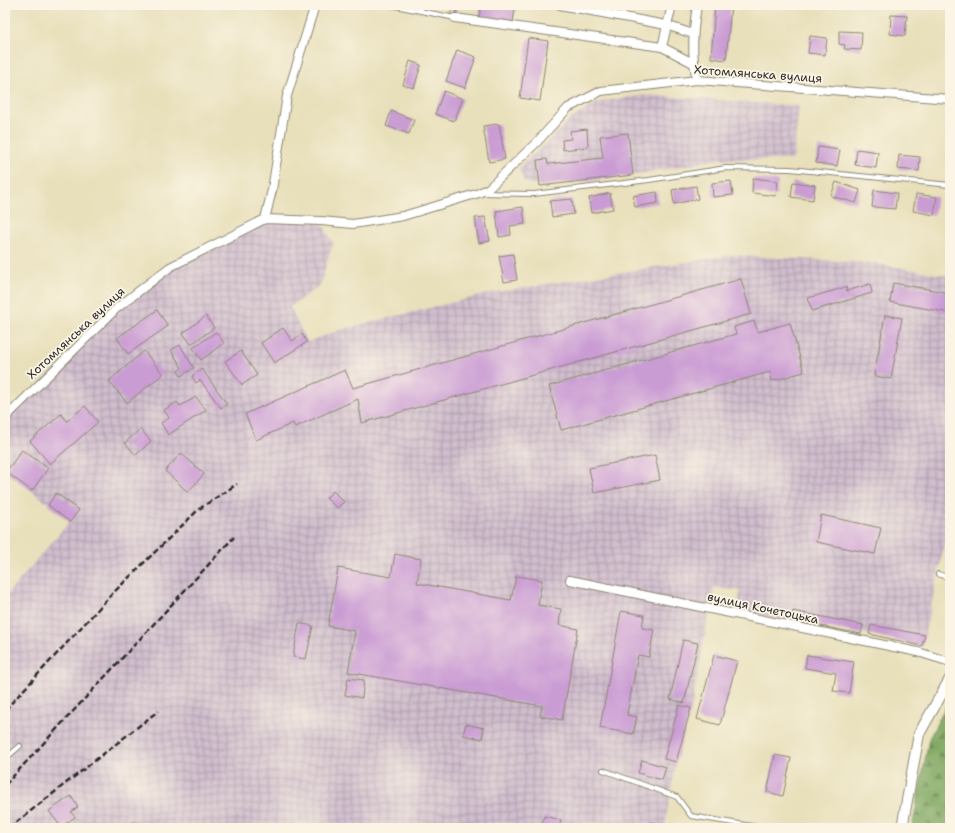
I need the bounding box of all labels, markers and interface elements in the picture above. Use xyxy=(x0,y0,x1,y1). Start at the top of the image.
street label: Хотомлянська вулиця xyxy=(693,62,823,86)
street label: Хотомлянська вулиця xyxy=(24,283,128,383)
street label: вулиця Кочетоцька xyxy=(706,588,821,628)

